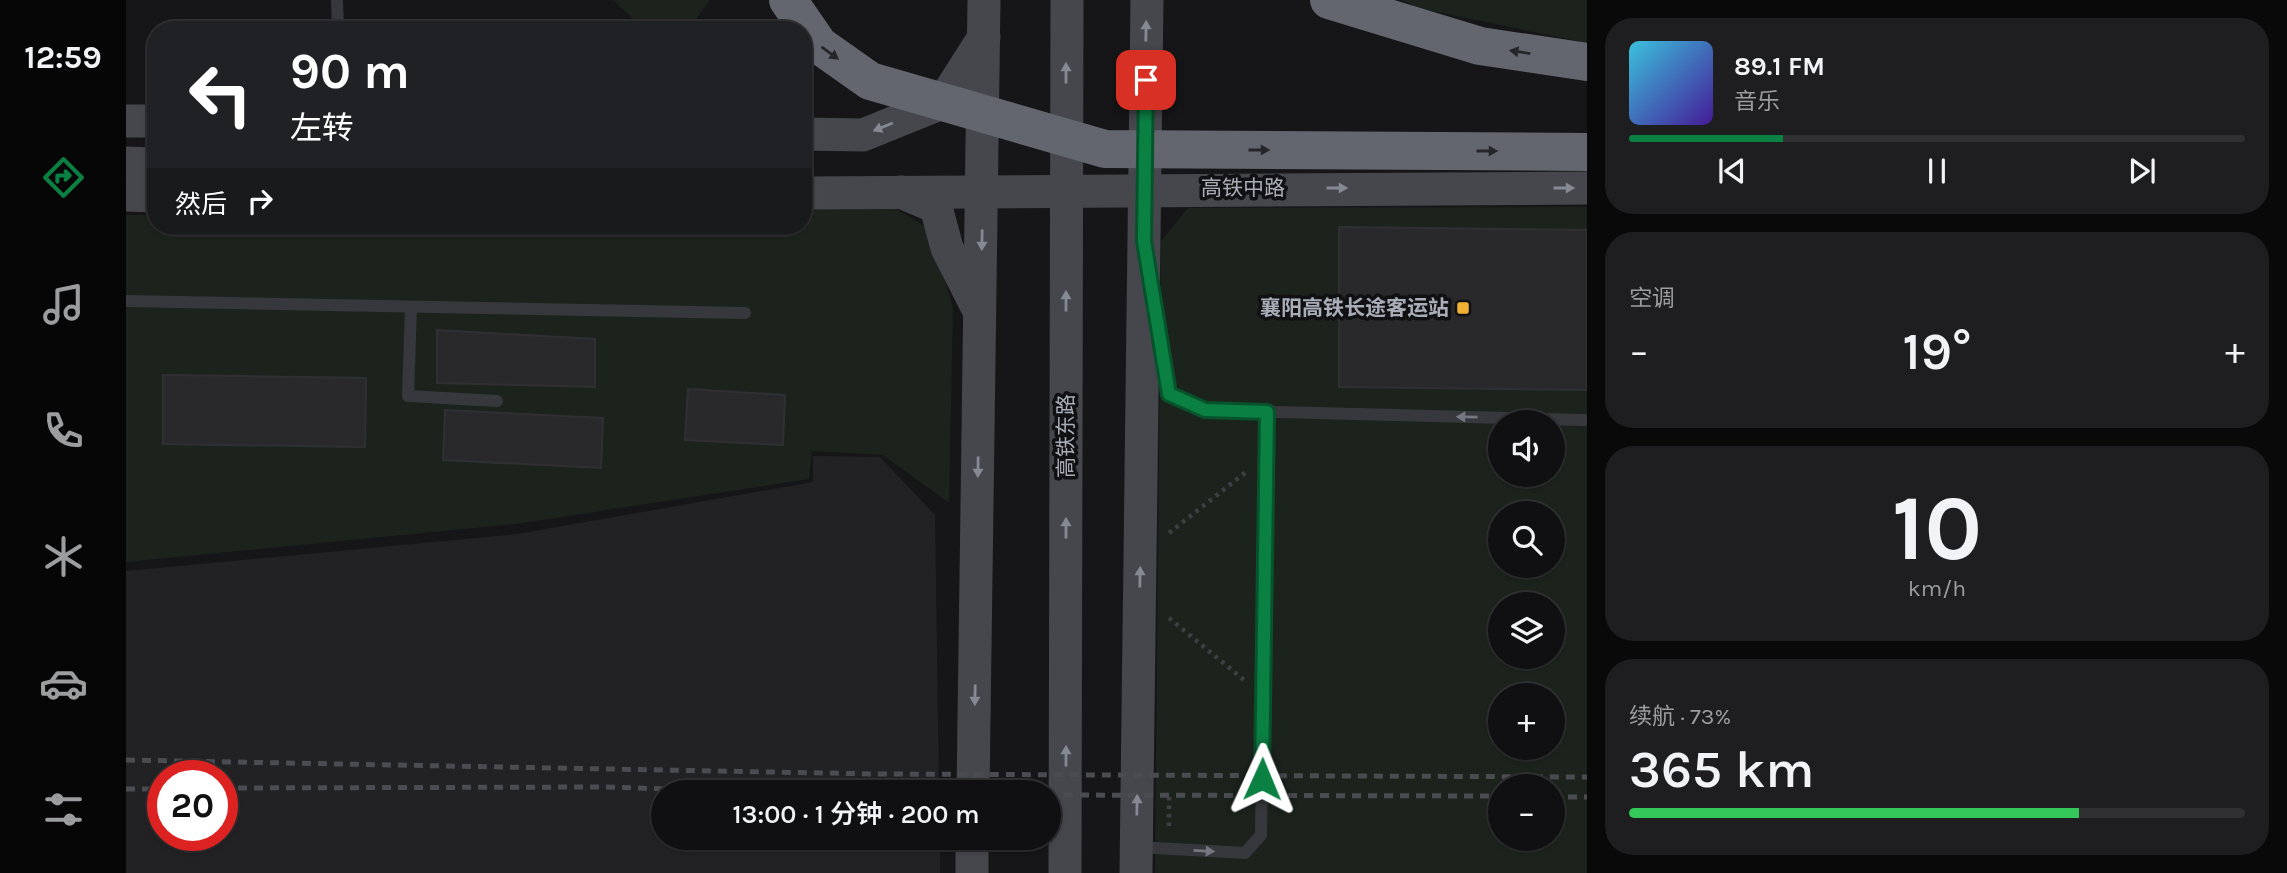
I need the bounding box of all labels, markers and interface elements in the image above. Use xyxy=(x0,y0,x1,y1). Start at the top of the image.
one-way arrow xyxy=(1141,20,1152,42)
text: 12:59 xyxy=(24,39,102,76)
text: 90 m xyxy=(290,43,410,100)
one-way arrow xyxy=(821,46,839,60)
one-way arrow xyxy=(1508,46,1530,57)
icon: left xyxy=(175,49,266,140)
pin xyxy=(1116,50,1176,110)
text: 89.1 FM xyxy=(1734,51,1825,82)
icon: arrive xyxy=(1127,61,1165,99)
one-way arrow xyxy=(1060,62,1072,84)
text: 音乐 xyxy=(1734,88,1780,115)
text: 左转 xyxy=(290,110,354,147)
one-way arrow xyxy=(873,121,893,133)
one-way arrow xyxy=(1248,144,1270,156)
one-way arrow xyxy=(1476,145,1498,157)
icon: previous xyxy=(1713,152,1751,190)
icon: pause xyxy=(1918,152,1956,190)
icon: next xyxy=(2123,152,2161,190)
icon: directions xyxy=(39,153,88,202)
street label: 高铁中路 xyxy=(1201,176,1285,200)
icon: right xyxy=(241,182,279,220)
one-way arrow xyxy=(1326,182,1348,194)
one-way arrow xyxy=(1554,182,1576,194)
text: 然后 xyxy=(175,189,227,220)
one-way arrow xyxy=(976,229,988,251)
icon: music xyxy=(39,280,88,329)
text: 空调 xyxy=(1629,285,1675,312)
one-way arrow xyxy=(1060,290,1072,312)
place label: 襄阳高铁长途客运站 xyxy=(1260,296,1449,320)
marker: 襄阳高铁长途客运站 xyxy=(1455,300,1471,316)
text: 19° xyxy=(1903,321,1971,382)
text: − xyxy=(1629,329,1649,374)
text: + xyxy=(2225,329,2245,374)
street label: 高铁东路 xyxy=(1054,394,1078,478)
icon: phone xyxy=(39,406,88,455)
map controls xyxy=(1488,410,1565,851)
button: sound xyxy=(1488,410,1565,487)
one-way arrow xyxy=(1456,411,1478,422)
one-way arrow xyxy=(973,456,984,478)
text: 10 xyxy=(1892,476,1982,582)
button: search xyxy=(1488,501,1565,578)
one-way arrow xyxy=(1060,517,1072,539)
icon: climate xyxy=(39,532,88,581)
one-way arrow xyxy=(1134,566,1145,588)
text: km/h xyxy=(1908,575,1966,602)
button: layers xyxy=(1488,592,1565,669)
icon: car xyxy=(39,659,88,708)
button: + xyxy=(1488,683,1565,760)
one-way arrow xyxy=(969,684,980,706)
text: 续航 · 73% xyxy=(1629,703,1731,730)
text: 365 km xyxy=(1629,739,1814,800)
position arrow xyxy=(1225,742,1299,816)
one-way arrow xyxy=(1060,745,1072,767)
speed limit sign: 20 xyxy=(147,760,238,851)
button: − xyxy=(1488,774,1565,851)
icon: filters xyxy=(39,785,88,834)
one-way arrow xyxy=(1131,794,1143,816)
text: 13:00 · 1 分钟 · 200 m xyxy=(732,799,980,830)
one-way arrow xyxy=(1194,845,1216,856)

